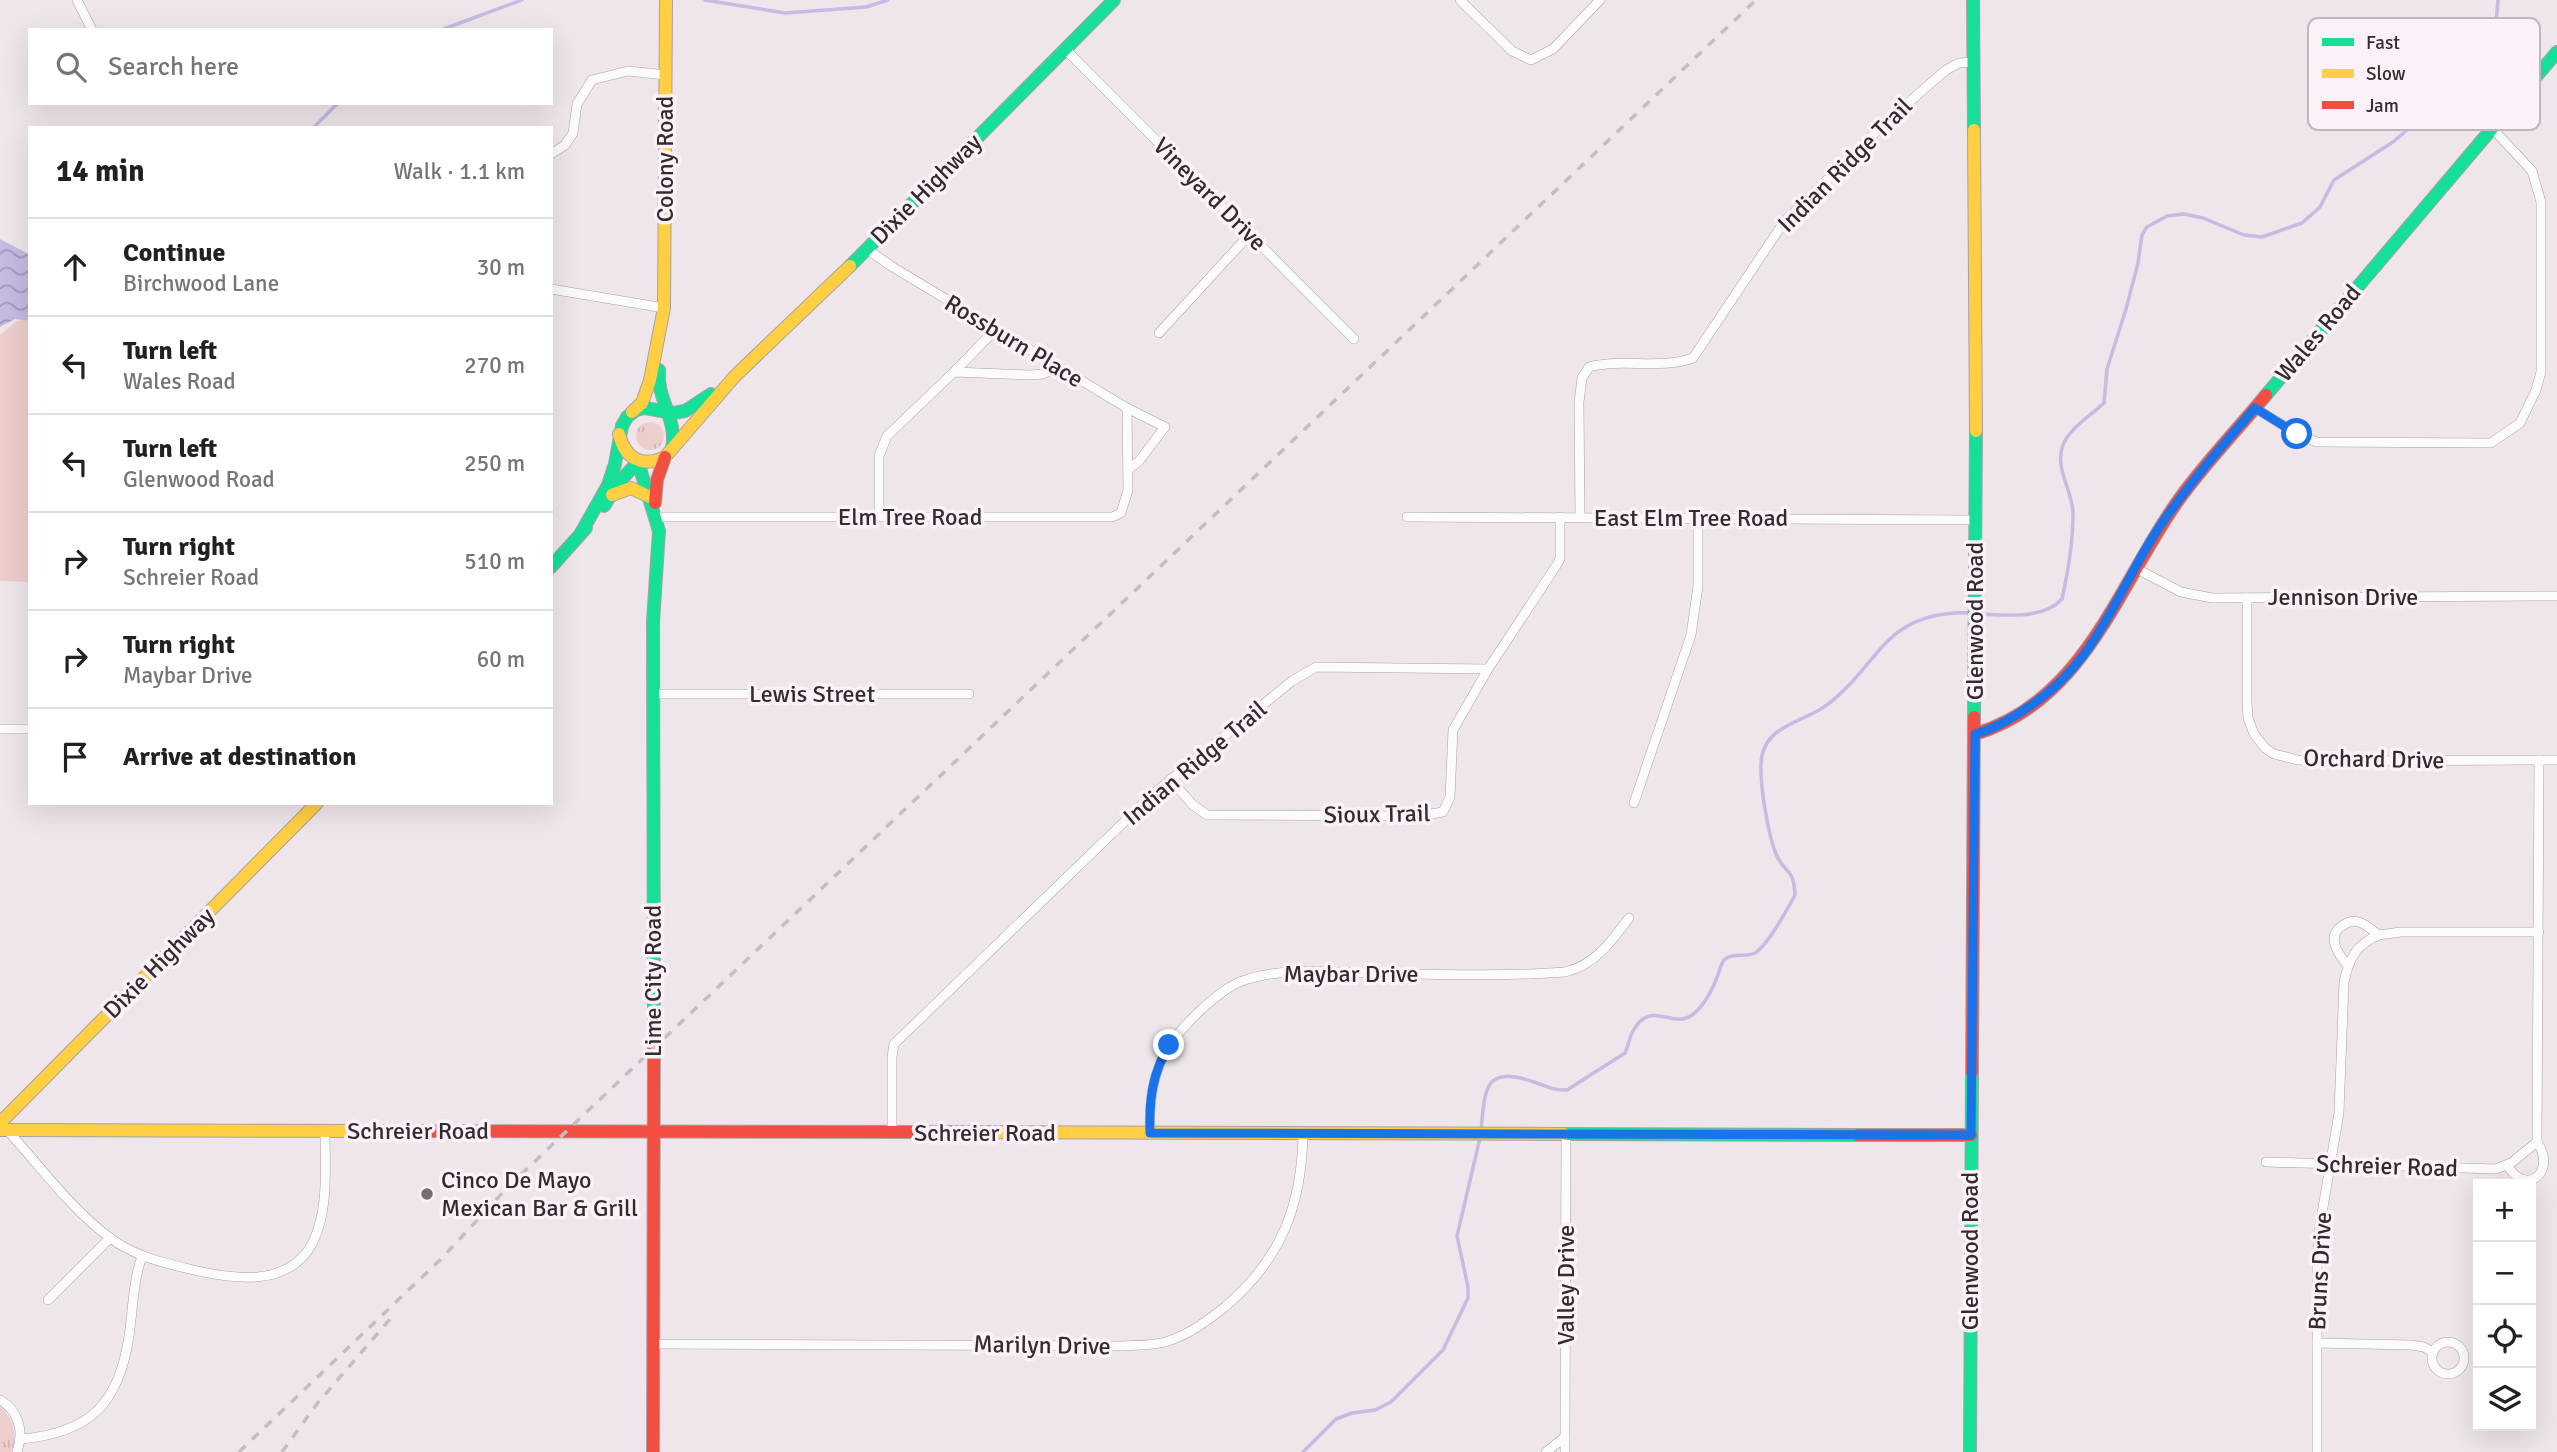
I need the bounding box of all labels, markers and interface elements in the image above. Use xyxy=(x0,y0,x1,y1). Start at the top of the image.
legend xyxy=(2308,18,2540,130)
search box xyxy=(28,28,553,105)
text: Fast xyxy=(2366,31,2400,55)
icon: search xyxy=(52,48,90,86)
text: Search here xyxy=(108,51,239,83)
text: Slow xyxy=(2366,62,2406,86)
street label: Indian Ridge Trail xyxy=(1771,91,1919,239)
text: Jam xyxy=(2366,94,2399,118)
street label: Colony Road xyxy=(650,96,680,222)
street label: Dixie Highway xyxy=(864,127,988,251)
street label: Vineyard Drive xyxy=(1147,131,1273,257)
text: 14 min xyxy=(56,153,145,190)
text: Walk · 1.1 km xyxy=(393,157,525,186)
text: Continue xyxy=(123,237,225,269)
icon: ahead xyxy=(56,248,94,286)
text: 30 m xyxy=(477,253,525,282)
text: Birchwood Lane xyxy=(123,269,279,298)
street label: Wales Road xyxy=(2269,278,2367,388)
street label: Rossburn Place xyxy=(939,288,1089,394)
text: Turn left xyxy=(123,335,217,367)
icon: left xyxy=(56,346,94,384)
text: 270 m xyxy=(464,351,525,380)
text: Wales Road xyxy=(123,367,236,396)
route start xyxy=(2281,418,2312,449)
text: Turn left xyxy=(123,433,217,465)
icon: left xyxy=(56,444,94,482)
text: 250 m xyxy=(464,449,525,478)
text: Glenwood Road xyxy=(123,465,275,494)
street label: Elm Tree Road xyxy=(838,502,982,532)
street label: East Elm Tree Road xyxy=(1594,503,1788,533)
text: Turn right xyxy=(123,531,235,563)
icon: right xyxy=(56,542,94,580)
street label: Glenwood Road xyxy=(1960,542,1990,700)
text: 510 m xyxy=(464,547,525,576)
text: Schreier Road xyxy=(123,563,259,592)
street label: Jennison Drive xyxy=(2268,582,2418,612)
text: Turn right xyxy=(123,629,235,661)
icon: right xyxy=(56,640,94,678)
text: 60 m xyxy=(477,645,525,674)
text: Maybar Drive xyxy=(123,661,252,690)
street label: Lewis Street xyxy=(749,679,875,709)
street label: Indian Ridge Trail xyxy=(1117,694,1273,832)
icon: arrive xyxy=(56,738,94,776)
text: Arrive at destination xyxy=(123,741,356,773)
street label: Orchard Drive xyxy=(2303,743,2445,775)
street label: Sioux Trail xyxy=(1323,798,1431,830)
street label: Dixie Highway xyxy=(97,901,221,1025)
street label: Lime City Road xyxy=(638,905,668,1057)
street label: Maybar Drive xyxy=(1283,959,1419,989)
route end xyxy=(1153,1029,1184,1060)
street label: Schreier Road xyxy=(347,1116,489,1146)
street label: Schreier Road xyxy=(914,1118,1056,1148)
street label: Schreier Road xyxy=(2315,1149,2459,1183)
place label: Cinco De Mayo Mexican Bar & Grill xyxy=(441,1165,638,1223)
street label: Glenwood Road xyxy=(1955,1172,1985,1330)
map controls xyxy=(2473,1179,2536,1431)
button: + xyxy=(2473,1179,2536,1242)
marker: Cinco De Mayo Mexican Bar & Grill xyxy=(419,1186,435,1202)
street label: Bruns Drive xyxy=(2302,1211,2338,1331)
street label: Valley Drive xyxy=(1551,1225,1581,1345)
button: − xyxy=(2473,1242,2536,1305)
button: locate xyxy=(2473,1305,2536,1368)
street label: Marilyn Drive xyxy=(973,1329,1111,1361)
button: layers xyxy=(2473,1368,2536,1431)

